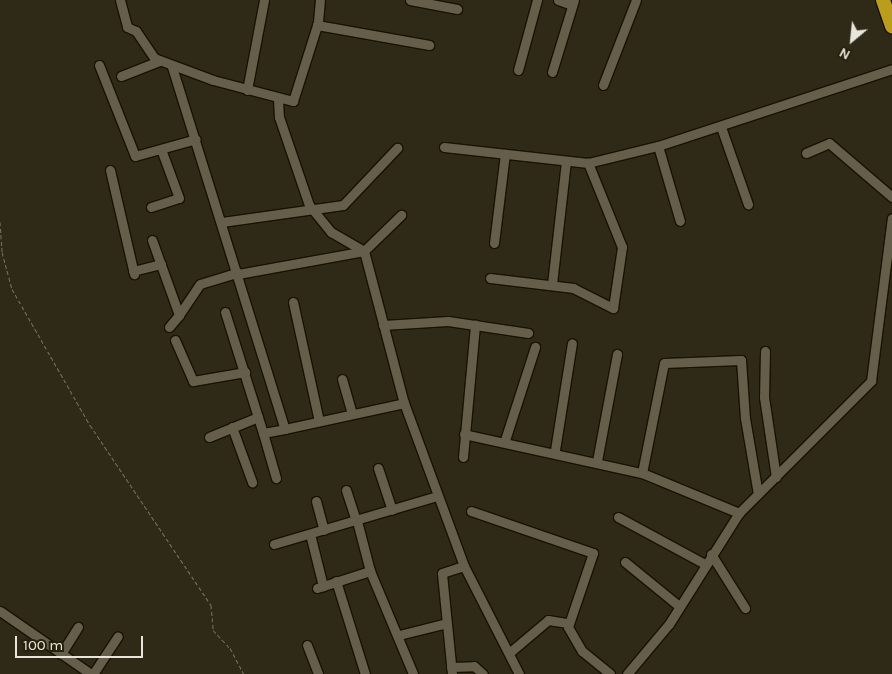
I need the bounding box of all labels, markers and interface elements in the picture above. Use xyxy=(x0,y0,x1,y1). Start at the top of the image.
north arrow xyxy=(827,15,877,65)
text: N xyxy=(836,44,853,64)
scale bar xyxy=(18,626,145,658)
text: 100 m xyxy=(23,636,63,654)

